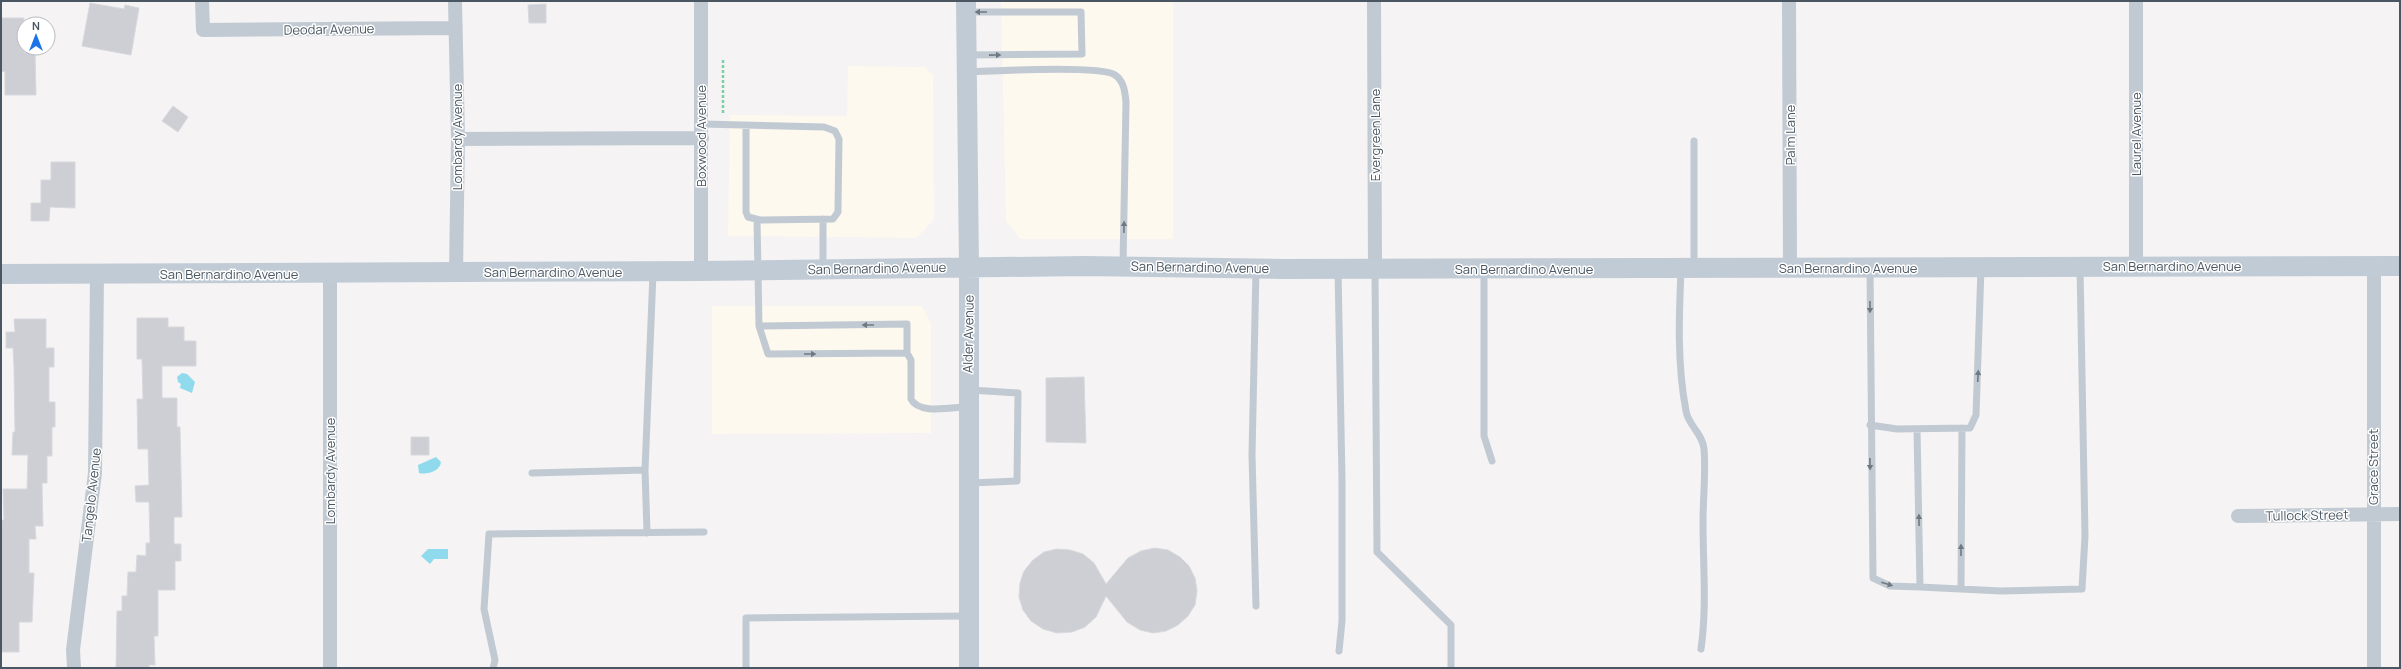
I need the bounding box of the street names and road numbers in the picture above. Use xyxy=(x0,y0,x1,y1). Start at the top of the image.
street label: Deodar Avenue xyxy=(283,19,375,39)
street label: Lombardy Avenue xyxy=(448,83,466,190)
street label: Boxwood Avenue xyxy=(692,85,710,187)
street label: Evergreen Lane xyxy=(1366,88,1384,181)
street label: Laurel Avenue xyxy=(2127,92,2145,176)
street label: Palm Lane xyxy=(1781,104,1799,165)
street label: San Bernardino Avenue xyxy=(1131,257,1270,277)
street label: San Bernardino Avenue xyxy=(2103,257,2242,275)
street label: San Bernardino Avenue xyxy=(808,258,947,278)
street label: San Bernardino Avenue xyxy=(1779,259,1918,277)
street label: San Bernardino Avenue xyxy=(1455,260,1594,278)
street label: San Bernardino Avenue xyxy=(484,263,623,281)
street label: San Bernardino Avenue xyxy=(160,265,299,283)
street label: Alder Avenue xyxy=(958,294,978,373)
street label: Lombardy Avenue xyxy=(321,417,339,524)
street label: Grace Street xyxy=(2364,429,2382,505)
street label: Tangelo Avenue xyxy=(77,446,105,543)
street label: Tullock Street xyxy=(2265,505,2349,525)

